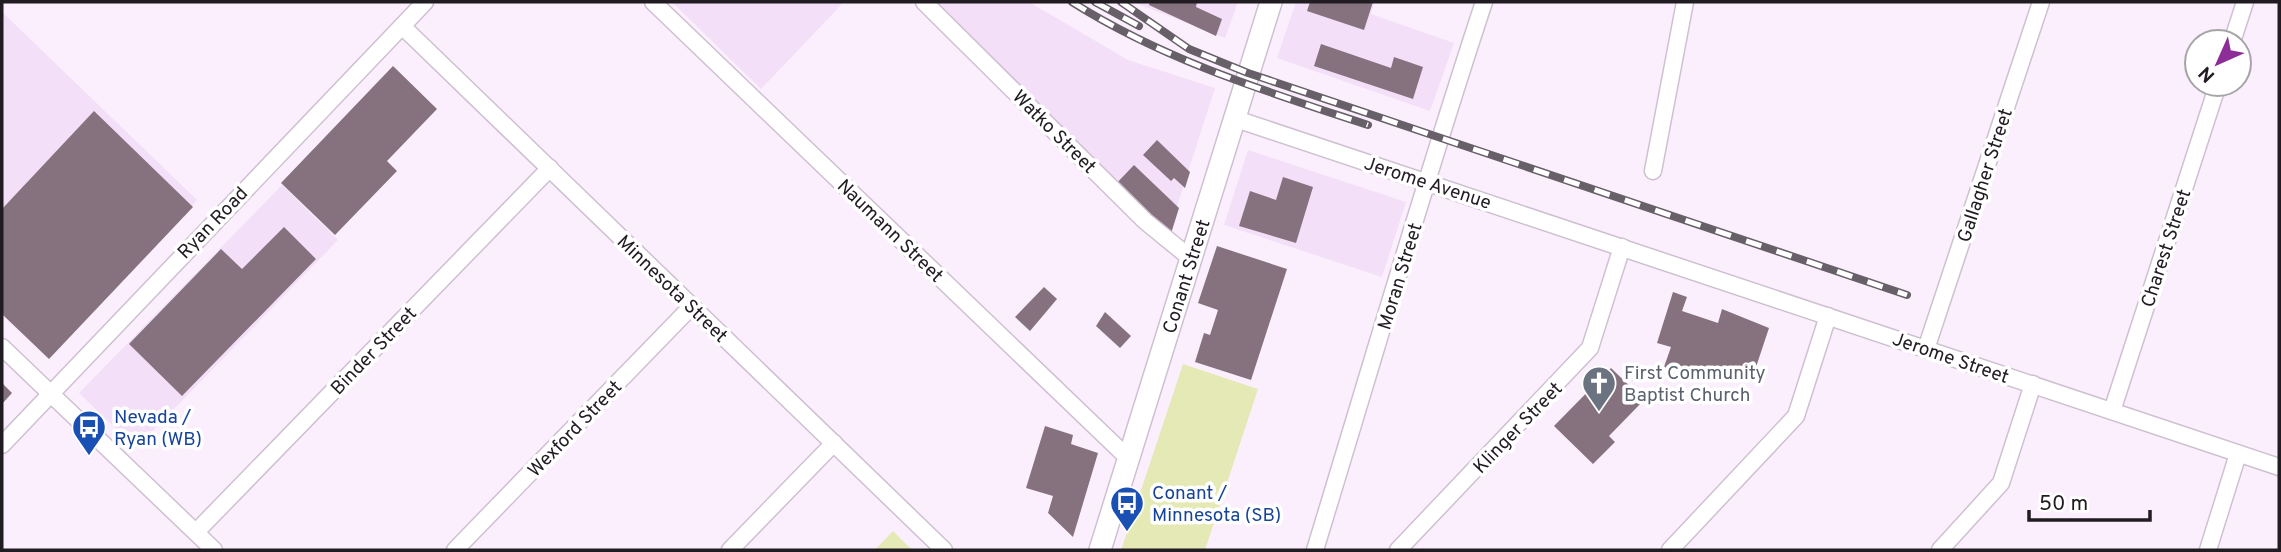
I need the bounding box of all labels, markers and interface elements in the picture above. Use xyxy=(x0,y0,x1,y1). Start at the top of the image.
north arrow xyxy=(2183,28,2253,98)
text: N xyxy=(2194,60,2221,87)
street label: Watko Street xyxy=(1007,85,1101,179)
street label: Gallagher Street xyxy=(1953,106,2019,246)
street label: Jerome Avenue xyxy=(1361,152,1494,216)
street label: Naumann Street xyxy=(831,175,948,288)
street label: Ryan Road xyxy=(173,182,254,265)
street label: Charest Street xyxy=(2136,186,2197,311)
street label: Conant Street xyxy=(1158,217,1216,337)
street label: Moran Street xyxy=(1373,220,1429,333)
street label: Minnesota Street xyxy=(611,230,732,348)
street label: Binder Street xyxy=(326,302,423,401)
street label: Jerome Street xyxy=(1889,328,2012,390)
place label: First Community Baptist Church xyxy=(1624,362,1766,408)
church icon: First Community Baptist Church xyxy=(1580,364,1618,413)
street label: Wexford Street xyxy=(523,376,628,483)
street label: Klinger Street xyxy=(1469,377,1568,479)
place label: Nevada / Ryan (WB) xyxy=(114,406,202,452)
bus stop icon: Nevada / Ryan (WB) xyxy=(70,408,108,457)
scale bar xyxy=(2029,478,2150,522)
place label: Conant / Minnesota (SB) xyxy=(1152,482,1281,528)
bus stop icon: Conant / Minnesota (SB) xyxy=(1108,484,1146,533)
text: 50 m xyxy=(2039,491,2088,518)

